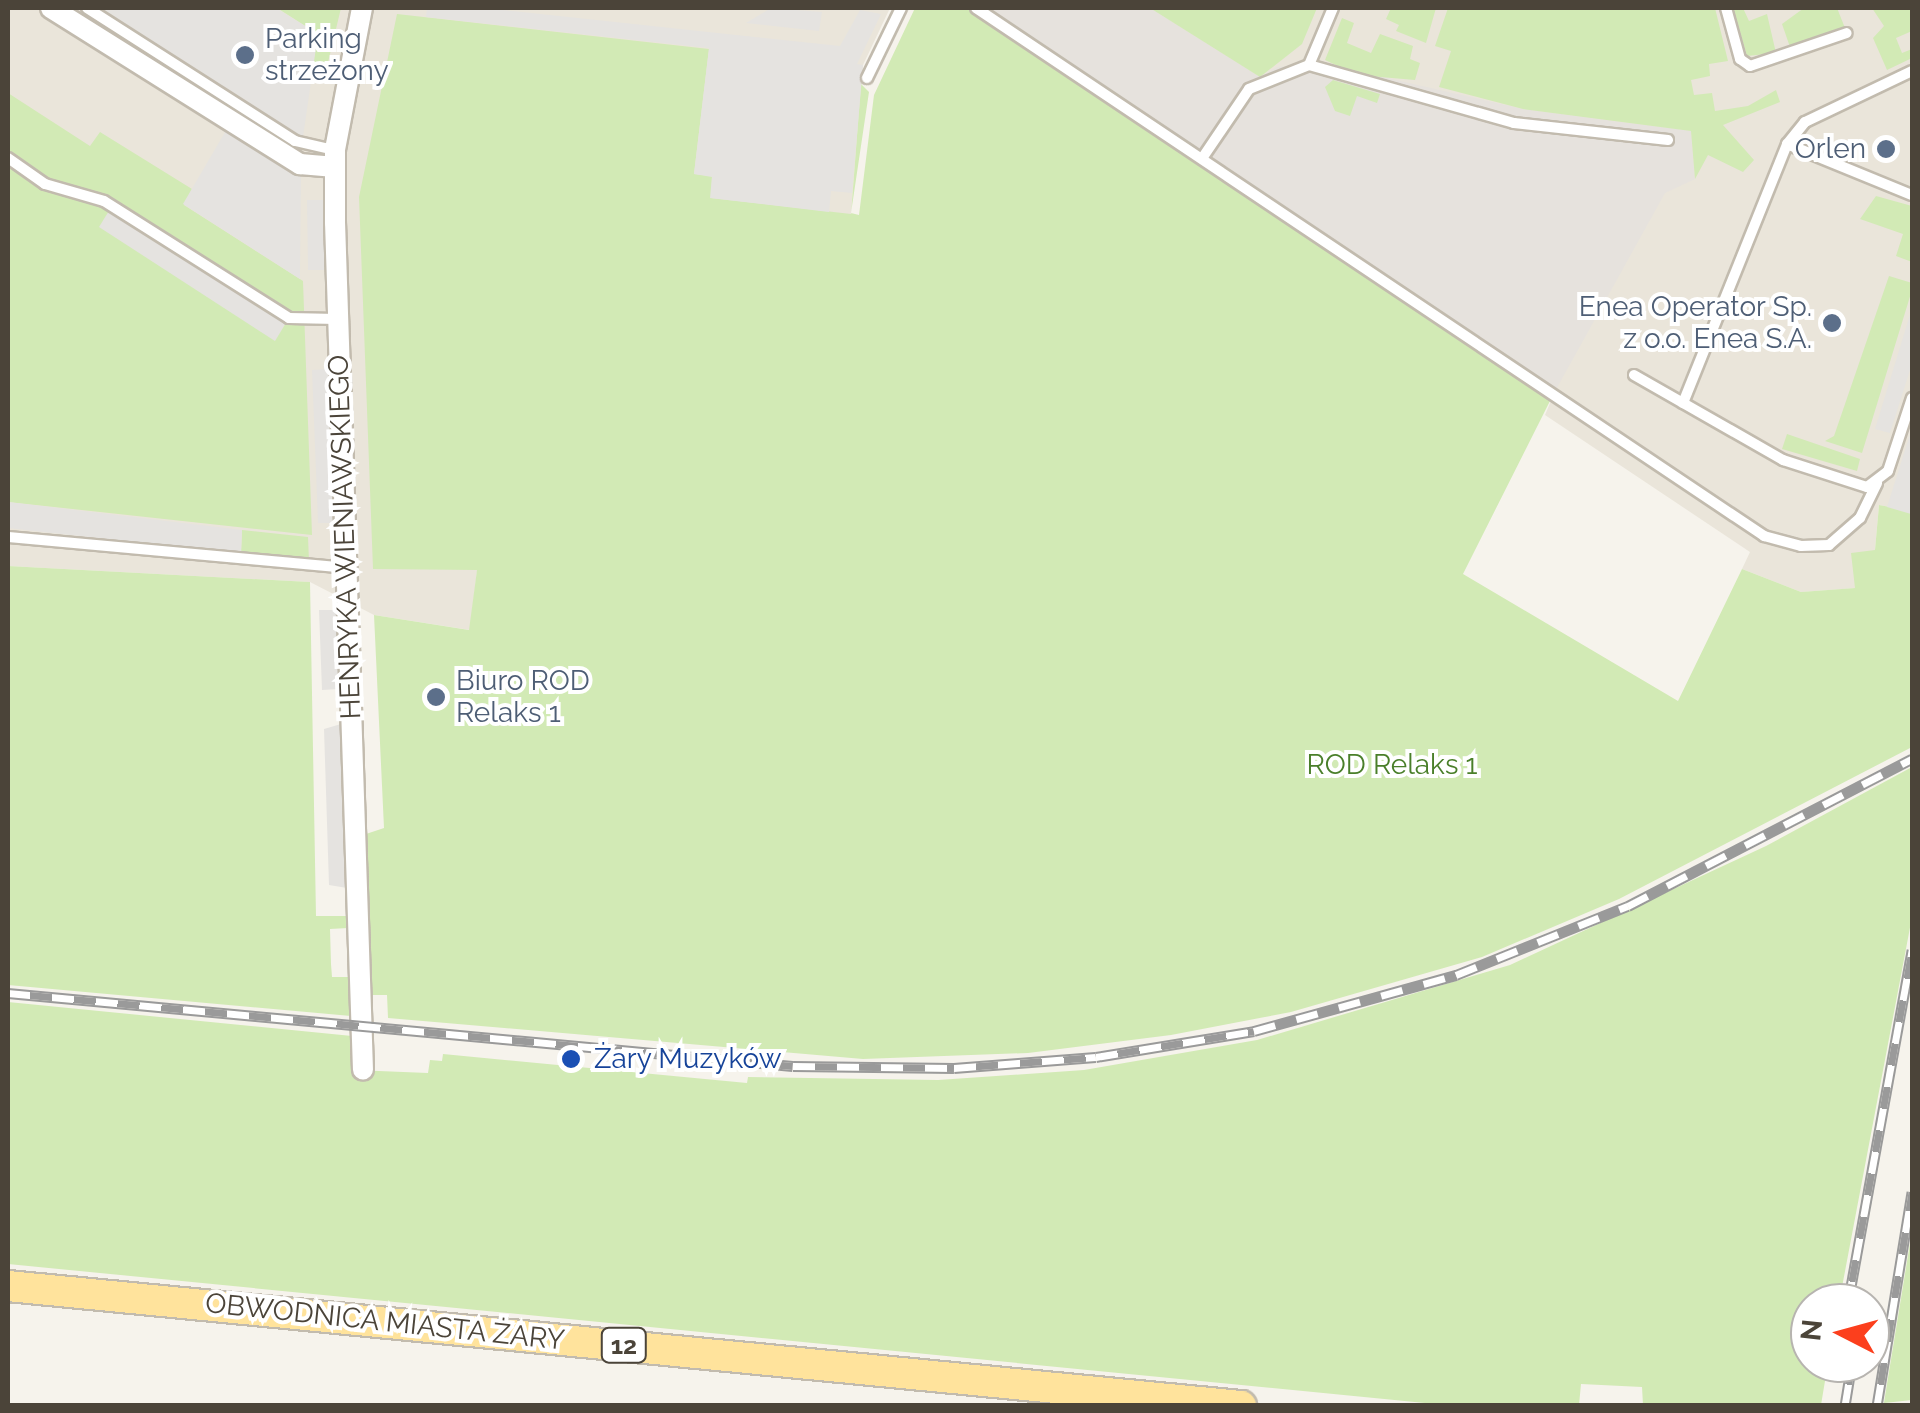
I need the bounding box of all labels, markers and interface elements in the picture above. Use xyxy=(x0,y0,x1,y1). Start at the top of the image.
place label: Parking strzeżony xyxy=(265,22,389,88)
marker: Parking strzeżony xyxy=(234,44,256,66)
place label: Orlen xyxy=(1795,132,1866,166)
marker: Orlen xyxy=(1875,138,1897,160)
place label: Enea Operator Sp. z o.o. Enea S.A. xyxy=(1578,290,1812,356)
marker: Enea Operator Sp. z o.o. Enea S.A. xyxy=(1821,312,1843,334)
street label: HENRYKA WIENIAWSKIEGO xyxy=(322,353,368,721)
place label: Biuro ROD Relaks 1 xyxy=(456,664,590,730)
marker: Biuro ROD Relaks 1 xyxy=(425,686,447,708)
park label: ROD Relaks 1 xyxy=(1306,748,1478,782)
place label: Żary Muzyków xyxy=(594,1042,782,1076)
marker: Żary Muzyków xyxy=(558,1046,584,1072)
north arrow xyxy=(1790,1283,1890,1383)
street label: OBWODNICA MIASTA ŻARY xyxy=(203,1286,567,1358)
text: N xyxy=(1794,1318,1829,1342)
road number: 12 xyxy=(599,1325,649,1365)

